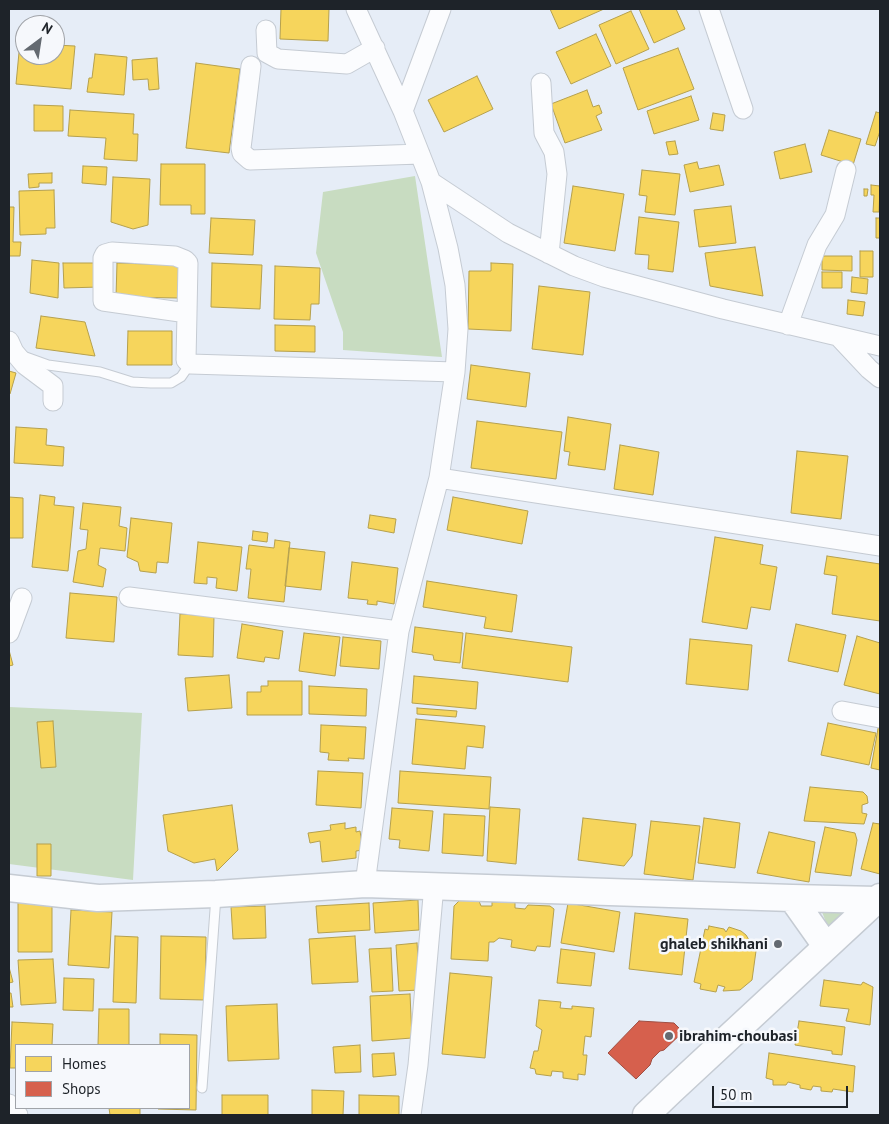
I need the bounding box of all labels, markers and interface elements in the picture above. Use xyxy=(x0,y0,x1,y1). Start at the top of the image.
north arrow xyxy=(15,15,65,65)
text: N xyxy=(39,18,56,38)
place label: ghaleb shikhani xyxy=(660,934,768,954)
marker: ghaleb shikhani xyxy=(772,938,784,950)
place label: ibrahim-choubasi xyxy=(679,1026,798,1046)
marker: ibrahim-choubasi xyxy=(663,1030,675,1042)
legend xyxy=(15,1044,190,1109)
text: Homes xyxy=(62,1054,106,1073)
scale bar xyxy=(714,1076,850,1108)
text: Shops xyxy=(62,1079,101,1098)
text: 50 m xyxy=(720,1085,753,1104)

